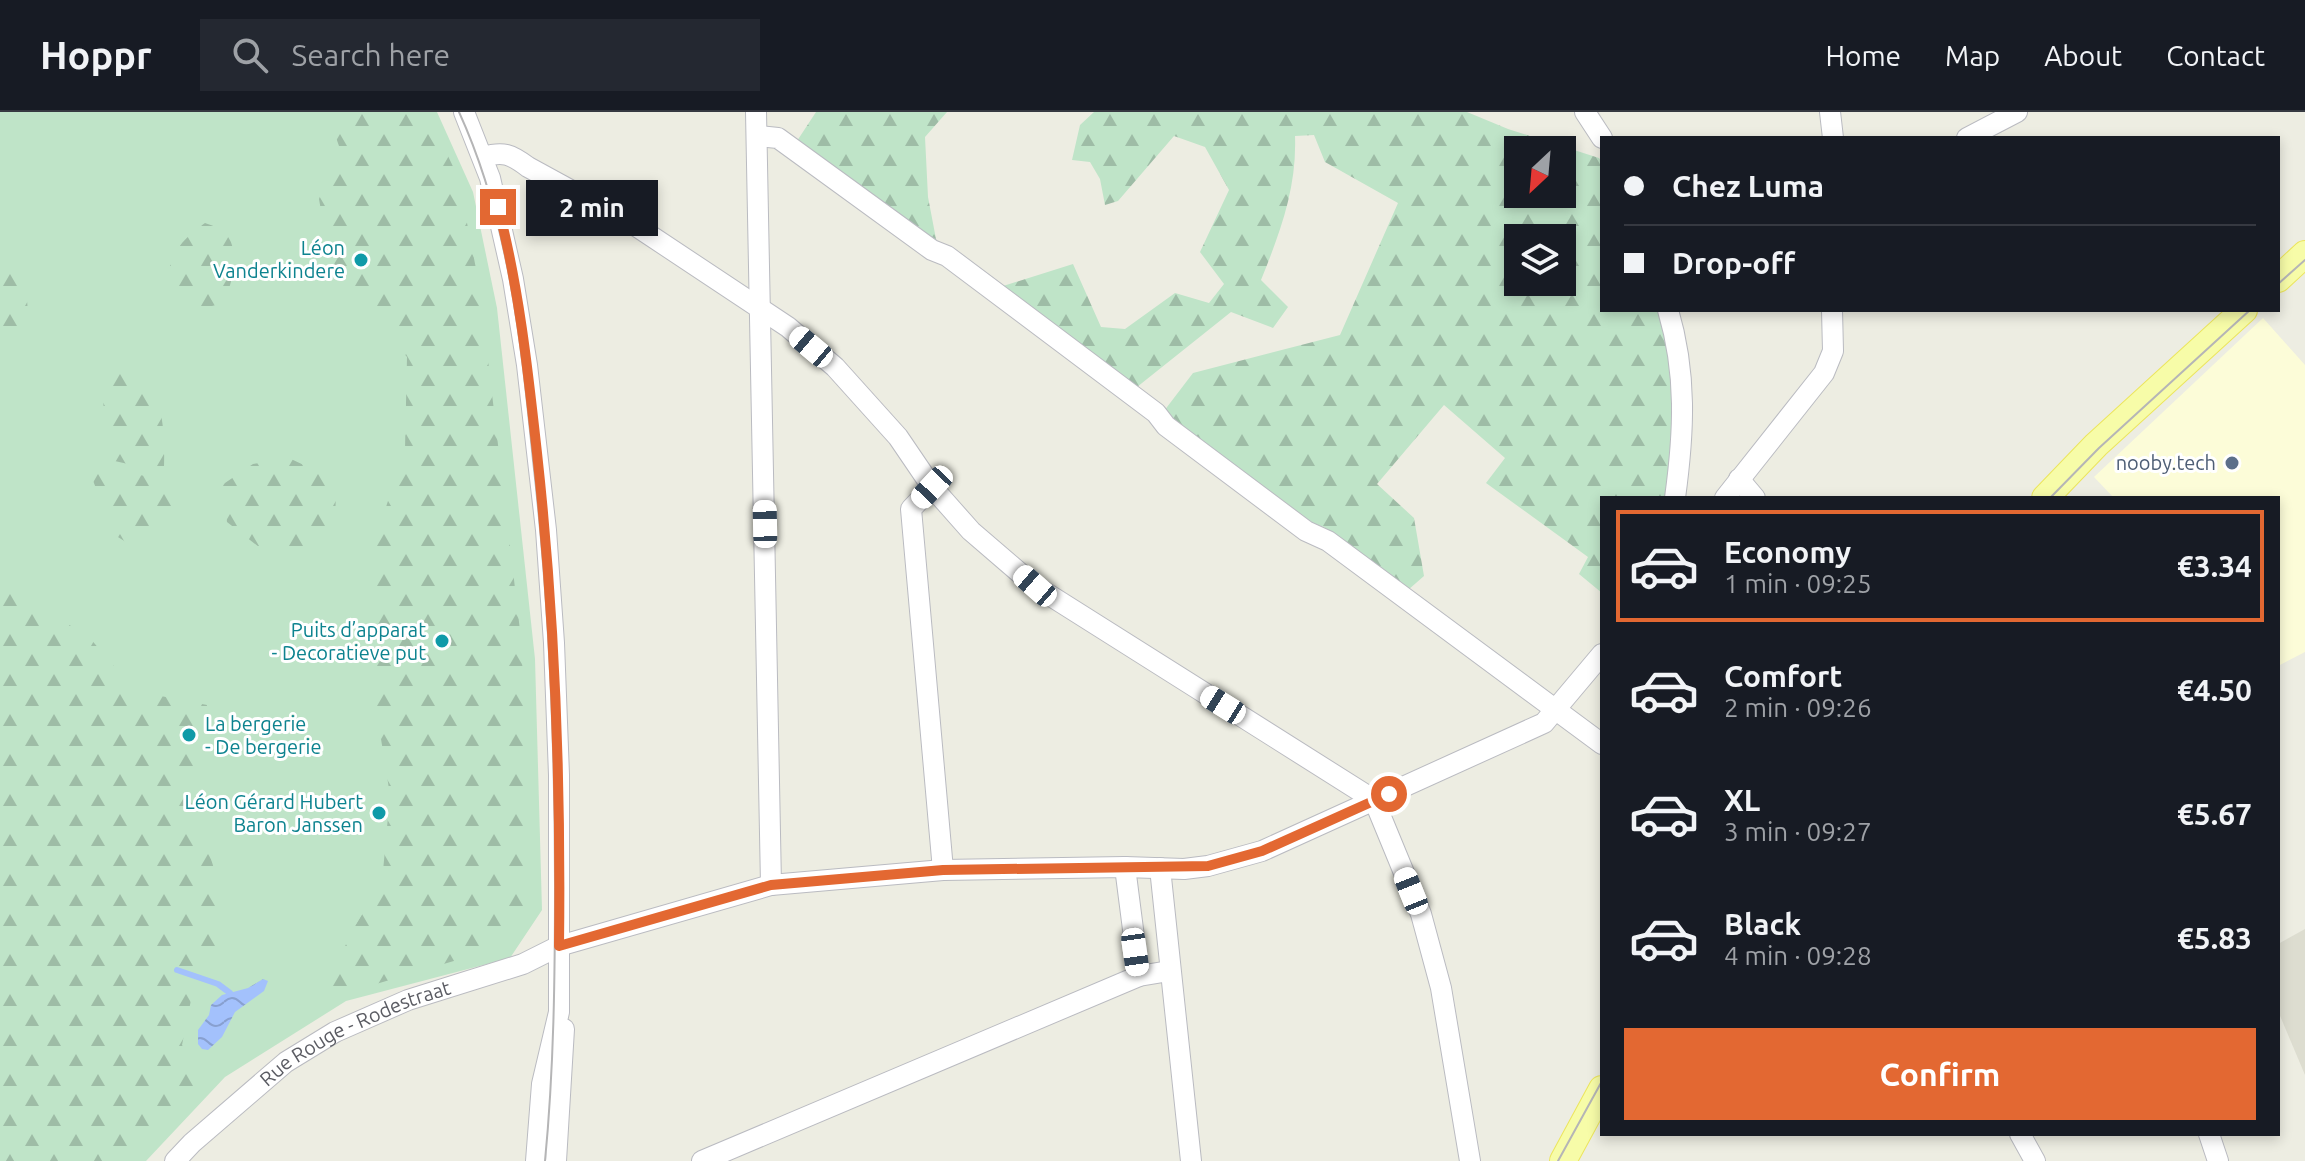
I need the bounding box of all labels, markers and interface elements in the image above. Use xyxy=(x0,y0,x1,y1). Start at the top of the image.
search box xyxy=(200,19,760,91)
icon: search xyxy=(228,33,272,77)
text: Hoppr xyxy=(40,34,152,76)
text: Search here xyxy=(292,38,450,72)
text: Home xyxy=(1826,40,1901,71)
text: Map xyxy=(1945,40,2000,71)
text: About xyxy=(2044,40,2122,71)
text: Contact xyxy=(2166,40,2265,71)
north arrow xyxy=(1504,136,1576,208)
map controls xyxy=(1504,136,1576,296)
text: Chez Luma xyxy=(1672,169,1824,203)
callout: 2 min xyxy=(526,179,658,235)
route end xyxy=(480,189,516,225)
text: 2 min xyxy=(559,193,625,222)
button: layers xyxy=(1504,224,1576,296)
place label: Léon Vanderkindere xyxy=(213,236,345,282)
text: Drop-off xyxy=(1672,246,1795,280)
marker: Léon Vanderkindere xyxy=(352,251,370,269)
car xyxy=(785,322,837,372)
place label: nooby.tech xyxy=(2116,451,2216,474)
marker: nooby.tech xyxy=(2223,454,2241,472)
car xyxy=(907,461,957,513)
car xyxy=(753,500,777,548)
icon: car xyxy=(1628,530,1700,602)
text: Economy xyxy=(1724,535,1851,569)
text: €3.34 xyxy=(2177,549,2252,583)
car xyxy=(1009,561,1061,611)
text: 1 min · 09:25 xyxy=(1724,569,1872,598)
place label: Puits d’apparat - Decoratieve put xyxy=(272,618,426,664)
marker: Puits d’apparat - Decoratieve put xyxy=(433,632,451,650)
icon: car xyxy=(1628,654,1700,726)
text: Comfort xyxy=(1724,659,1842,693)
text: €4.50 xyxy=(2177,673,2252,707)
car xyxy=(1196,682,1250,728)
text: 2 min · 09:26 xyxy=(1724,693,1872,722)
place label: La bergerie - De bergerie xyxy=(205,712,321,758)
marker: La bergerie - De bergerie xyxy=(180,726,198,744)
route start xyxy=(1371,776,1407,812)
icon: car xyxy=(1628,778,1700,850)
text: XL xyxy=(1724,783,1760,817)
place label: Léon Gérard Hubert Baron Janssen xyxy=(185,790,363,836)
text: €5.67 xyxy=(2177,797,2252,831)
marker: Léon Gérard Hubert Baron Janssen xyxy=(370,804,388,822)
text: 3 min · 09:27 xyxy=(1724,817,1872,846)
car xyxy=(1391,864,1431,918)
icon: car xyxy=(1628,902,1700,974)
text: Black xyxy=(1724,907,1801,941)
text: €5.83 xyxy=(2177,921,2252,955)
car xyxy=(1120,927,1150,977)
text: 4 min · 09:28 xyxy=(1724,941,1872,970)
street label: Rue Rouge - Rodestraat xyxy=(255,975,453,1090)
button: Confirm xyxy=(1624,1028,2256,1120)

